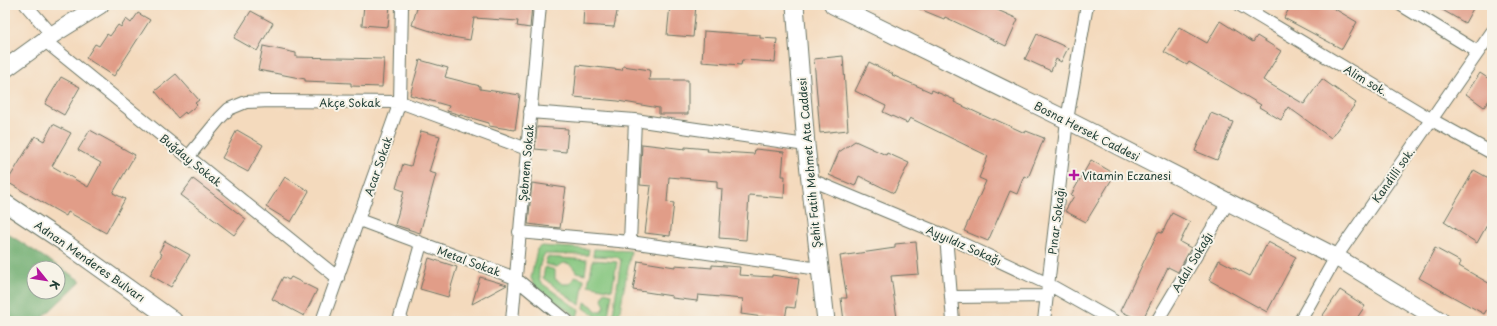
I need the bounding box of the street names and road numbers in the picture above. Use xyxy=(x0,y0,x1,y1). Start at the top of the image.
street label: Alim sok. xyxy=(1341,60,1391,100)
street label: Şehit Fatih Mehmet Ata Caddesi xyxy=(793,77,825,249)
street label: Akçe Sokak xyxy=(319,94,381,111)
street label: Bosna Hersek Caddesi xyxy=(1031,97,1143,165)
street label: Şebnem Sokak xyxy=(514,123,538,202)
street label: Buğday Sokak xyxy=(156,130,226,191)
street label: Acar Sokak xyxy=(360,133,396,198)
street label: Kandilli sok. xyxy=(1368,144,1418,206)
street label: Pınar Sokağı xyxy=(1043,186,1069,256)
street label: Adnan Menderes Bulvarı xyxy=(31,216,149,306)
street label: Ayyıldız Sokağı xyxy=(924,221,1004,269)
street label: Adalı Sokağı xyxy=(1167,229,1217,295)
street label: Metal Sokak xyxy=(435,242,504,281)

